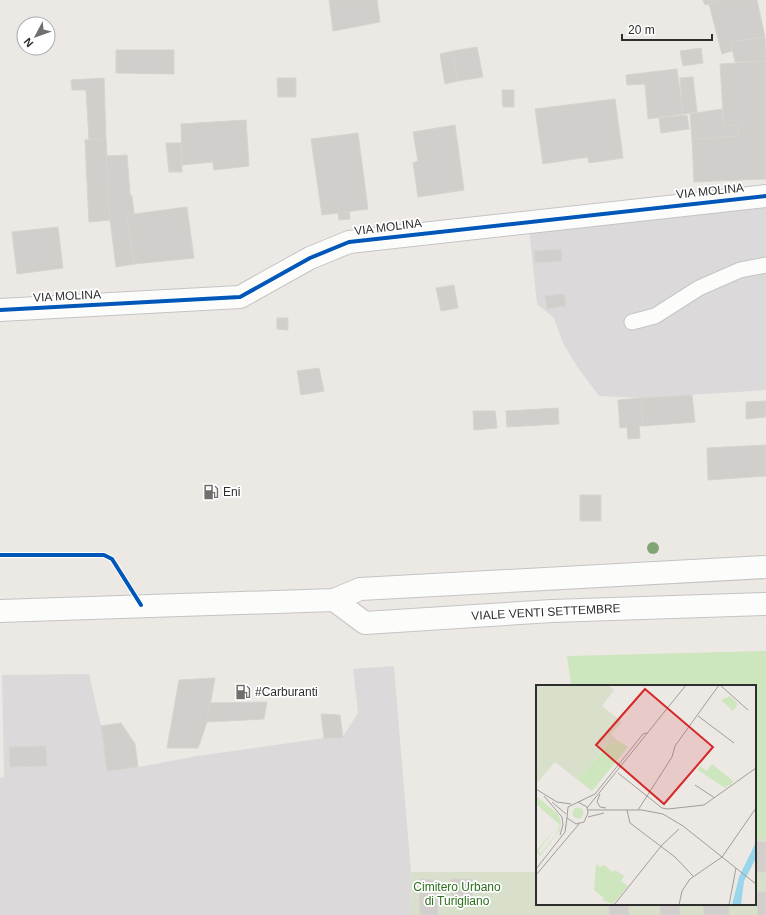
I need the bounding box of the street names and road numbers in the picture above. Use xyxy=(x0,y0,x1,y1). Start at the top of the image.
street label: VIA MOLINA xyxy=(675,180,745,202)
street label: VIA MOLINA xyxy=(353,216,423,238)
street label: VIA MOLINA xyxy=(33,287,101,305)
street label: VIALE VENTI SETTEMBRE xyxy=(471,601,621,623)

